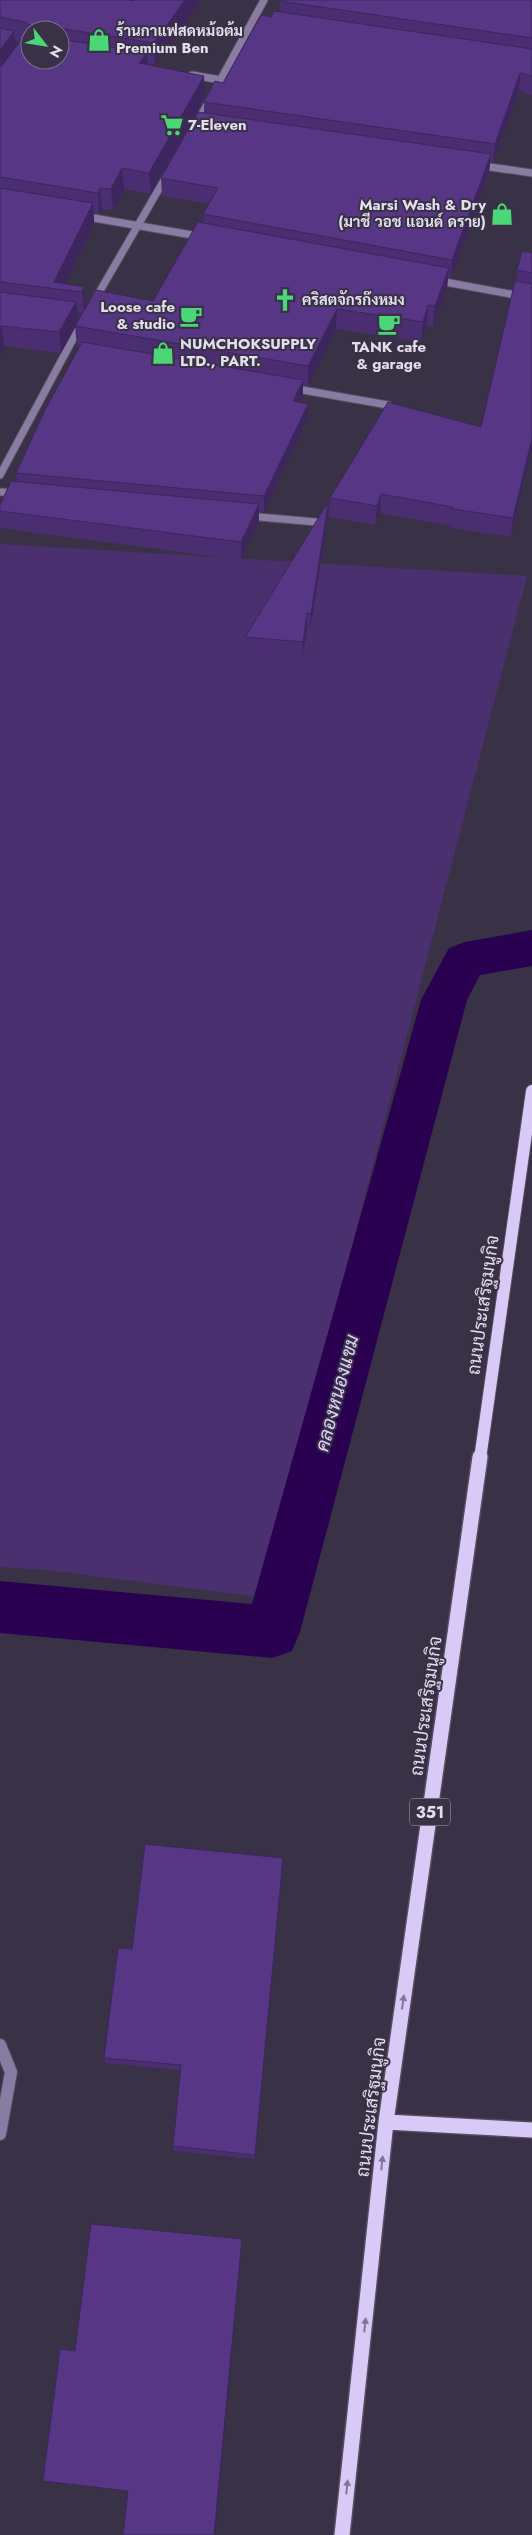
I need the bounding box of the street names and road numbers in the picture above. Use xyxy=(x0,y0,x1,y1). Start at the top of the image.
street label: ถนนประเสริฐมนูกิจ xyxy=(460,1233,506,1377)
street label: ถนนประเสริฐมนูกิจ xyxy=(403,1634,449,1778)
road number: 351 xyxy=(410,1798,450,1825)
street label: ถนนประเสริฐมนูกิจ xyxy=(350,2036,392,2178)

